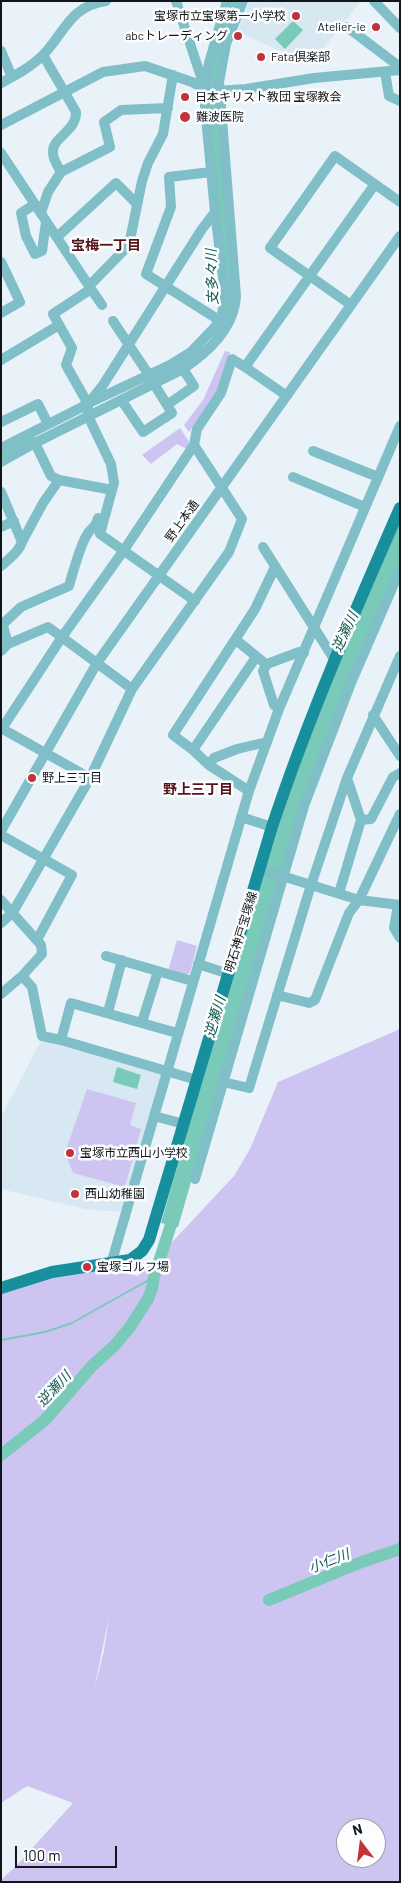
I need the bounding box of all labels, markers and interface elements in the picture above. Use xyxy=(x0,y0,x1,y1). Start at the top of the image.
place label: 宝塚市立宝塚第一小学校 xyxy=(154,9,286,23)
marker: 宝塚市立宝塚第一小学校 xyxy=(290,10,302,22)
place label: Atelier-ie xyxy=(318,20,366,34)
marker: Atelier-ie xyxy=(370,21,382,33)
place label: abcトレーディング xyxy=(125,29,228,43)
marker: abcトレーディング xyxy=(232,30,244,42)
place label: Fata倶楽部 xyxy=(271,50,330,64)
marker: Fata倶楽部 xyxy=(255,51,267,63)
place label: 日本キリスト教団 宝塚教会 xyxy=(195,90,341,104)
marker: 日本キリスト教団 宝塚教会 xyxy=(179,91,191,103)
marker: 難波医院 xyxy=(178,110,192,124)
place label: 難波医院 xyxy=(196,110,244,124)
district label: 宝梅一丁目 xyxy=(71,237,141,253)
water label: 支多々川 xyxy=(203,249,221,305)
street label: 野上本通 xyxy=(162,497,202,545)
water label: 逆瀬川 xyxy=(329,609,361,655)
place label: 野上三丁目 xyxy=(42,771,102,785)
marker: 野上三丁目 xyxy=(26,772,38,784)
district label: 野上三丁目 xyxy=(163,781,233,797)
street label: 明石神戸宝塚線 xyxy=(222,890,260,974)
water label: 逆瀬川 xyxy=(201,994,229,1040)
place label: 宝塚市立西山小学校 xyxy=(80,1146,188,1160)
marker: 宝塚市立西山小学校 xyxy=(64,1147,76,1159)
place label: 西山幼稚園 xyxy=(85,1187,145,1201)
marker: 西山幼稚園 xyxy=(69,1188,81,1200)
place label: 宝塚ゴルフ場 xyxy=(97,1260,169,1274)
marker: 宝塚ゴルフ場 xyxy=(81,1261,93,1273)
water label: 逆瀬川 xyxy=(34,1368,74,1410)
water label: 小仁川 xyxy=(306,1546,352,1576)
north arrow xyxy=(336,1818,386,1868)
text: N xyxy=(351,1820,364,1838)
scale bar xyxy=(18,1836,120,1868)
text: 100 m xyxy=(23,1846,61,1864)

